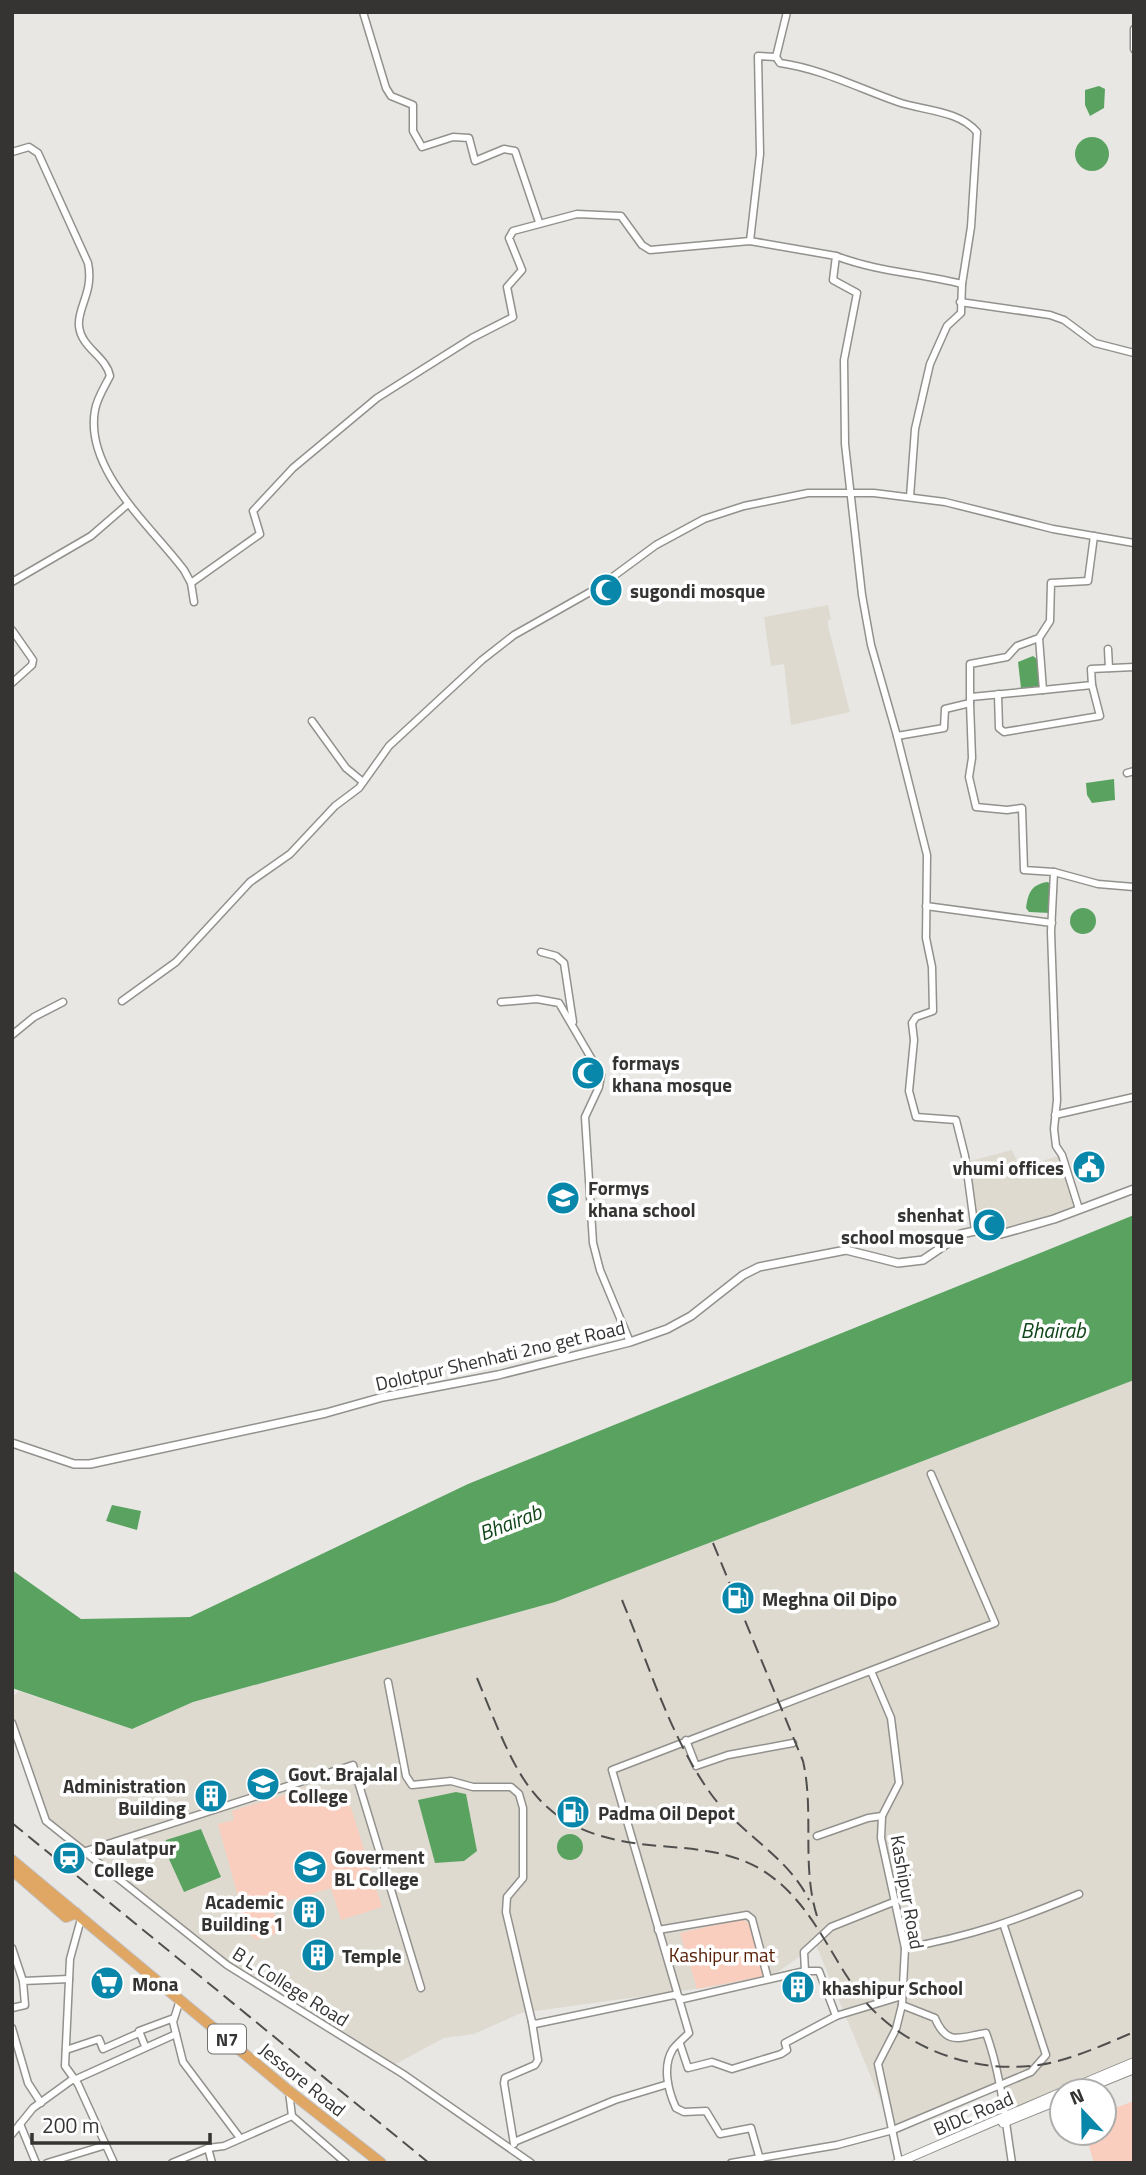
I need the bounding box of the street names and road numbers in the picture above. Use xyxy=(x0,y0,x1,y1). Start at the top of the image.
street label: Dolotpur Shenhati 2no get Road xyxy=(372,1312,628,1398)
street label: Kashipur Road xyxy=(884,1833,932,1951)
street label: B L College Road xyxy=(227,1939,355,2033)
road number: N7 xyxy=(208,2024,246,2054)
street label: Jessore Road xyxy=(253,2035,353,2123)
street label: BIDC Road xyxy=(929,2083,1017,2143)

